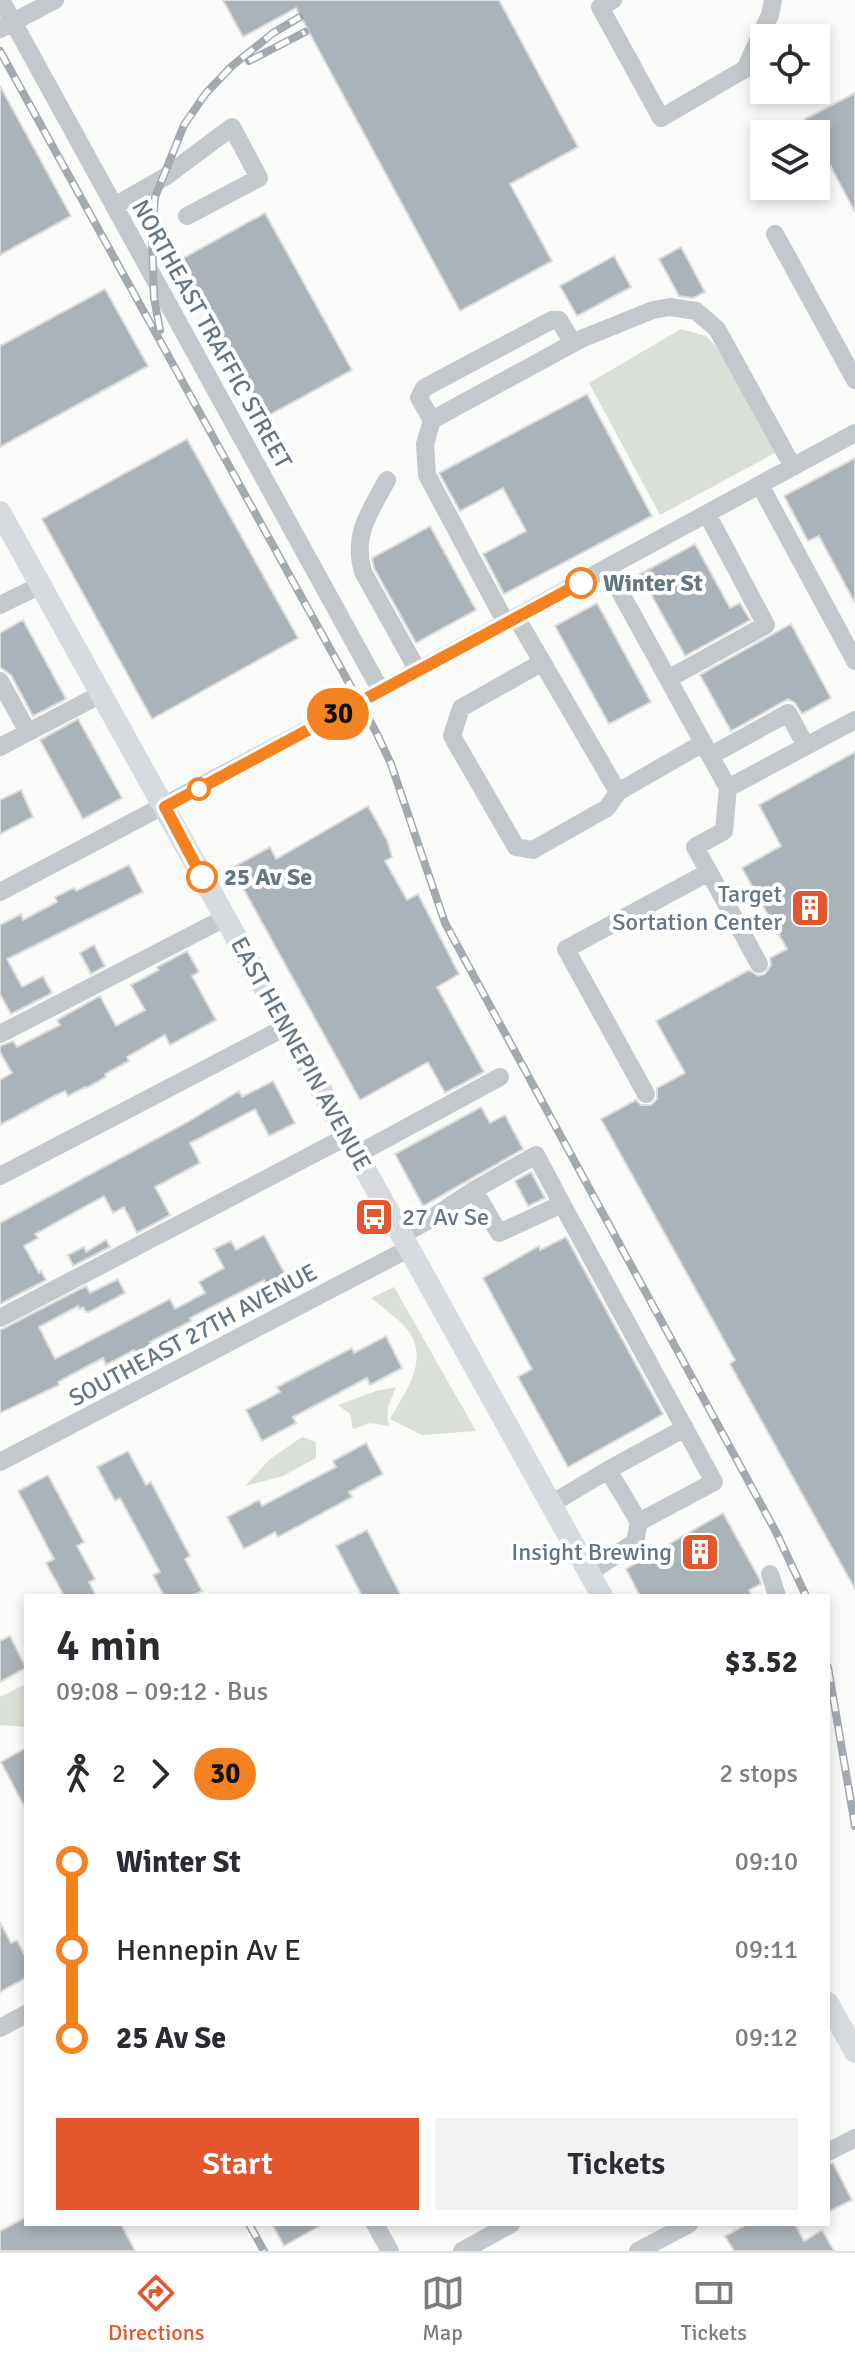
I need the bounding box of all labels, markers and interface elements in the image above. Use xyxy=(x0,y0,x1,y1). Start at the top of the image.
map controls xyxy=(750,24,830,200)
button: locate xyxy=(750,24,830,104)
button: layers xyxy=(750,120,830,200)
street label: NORTHEAST TRAFFIC STREET xyxy=(125,194,299,474)
marker: Winter St xyxy=(566,568,596,598)
place label: Winter St xyxy=(603,568,703,598)
line badge: 30 xyxy=(302,688,374,740)
text: 30 xyxy=(323,697,353,731)
unlabelled marker xyxy=(188,778,210,800)
marker: 25 Av Se xyxy=(187,862,217,892)
place label: 25 Av Se xyxy=(224,862,312,892)
place label: Target Sortation Center xyxy=(612,879,782,937)
building icon: Target Sortation Center xyxy=(789,887,831,929)
street label: EAST HENNEPIN AVENUE xyxy=(224,932,378,1176)
bus stop icon: 27 Av Se xyxy=(353,1196,395,1238)
place label: 27 Av Se xyxy=(402,1202,489,1232)
street label: SOUTHEAST 27TH AVENUE xyxy=(64,1257,322,1413)
building icon: Insight Brewing xyxy=(679,1531,721,1573)
place label: Insight Brewing xyxy=(511,1537,672,1567)
text: 4 min xyxy=(56,1619,161,1673)
text: $3.52 xyxy=(725,1644,798,1681)
text: 09:08 – 09:12 · Bus xyxy=(56,1676,268,1708)
icon: walk xyxy=(56,1752,100,1796)
icon: forward xyxy=(138,1752,182,1796)
text: 30 xyxy=(210,1757,240,1791)
text: 2 xyxy=(112,1758,126,1790)
text: 2 stops xyxy=(719,1758,798,1790)
text: Winter St xyxy=(116,1844,241,1881)
text: 09:10 xyxy=(735,1846,798,1878)
text: Hennepin Av E xyxy=(116,1932,301,1969)
text: 09:11 xyxy=(735,1934,798,1966)
text: 25 Av Se xyxy=(116,2020,226,2057)
text: 09:12 xyxy=(735,2022,798,2054)
button: Start xyxy=(56,2118,419,2210)
button: Tickets xyxy=(435,2118,798,2210)
tab: Directions xyxy=(108,2271,204,2346)
tab: Map xyxy=(421,2271,465,2346)
tab: Tickets xyxy=(681,2271,747,2346)

